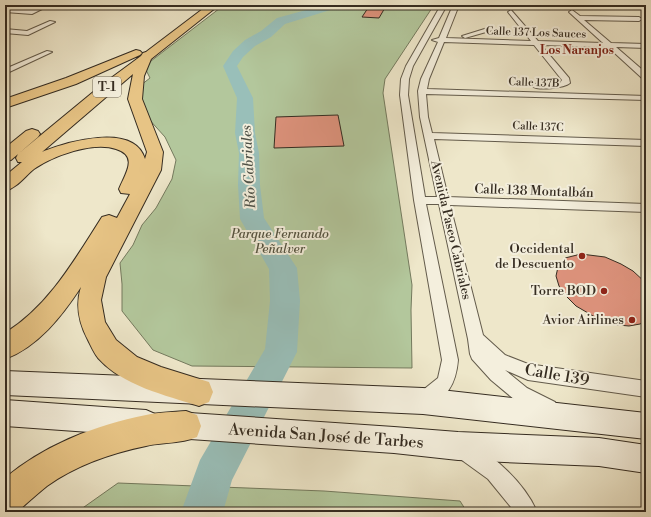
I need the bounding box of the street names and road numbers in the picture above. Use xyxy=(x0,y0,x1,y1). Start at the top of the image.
street label: Calle 137 Los Sauces xyxy=(486,24,587,42)
street label: Calle 137B xyxy=(508,75,560,91)
road number: T-1 xyxy=(93,77,121,97)
street label: Calle 137C xyxy=(512,119,564,135)
street label: Avenida Paseo Cabriales xyxy=(427,158,475,302)
street label: Calle 138 Montalbán xyxy=(474,181,594,201)
street label: Calle 139 xyxy=(523,359,591,391)
street label: Avenida San José de Tarbes xyxy=(227,419,424,453)

